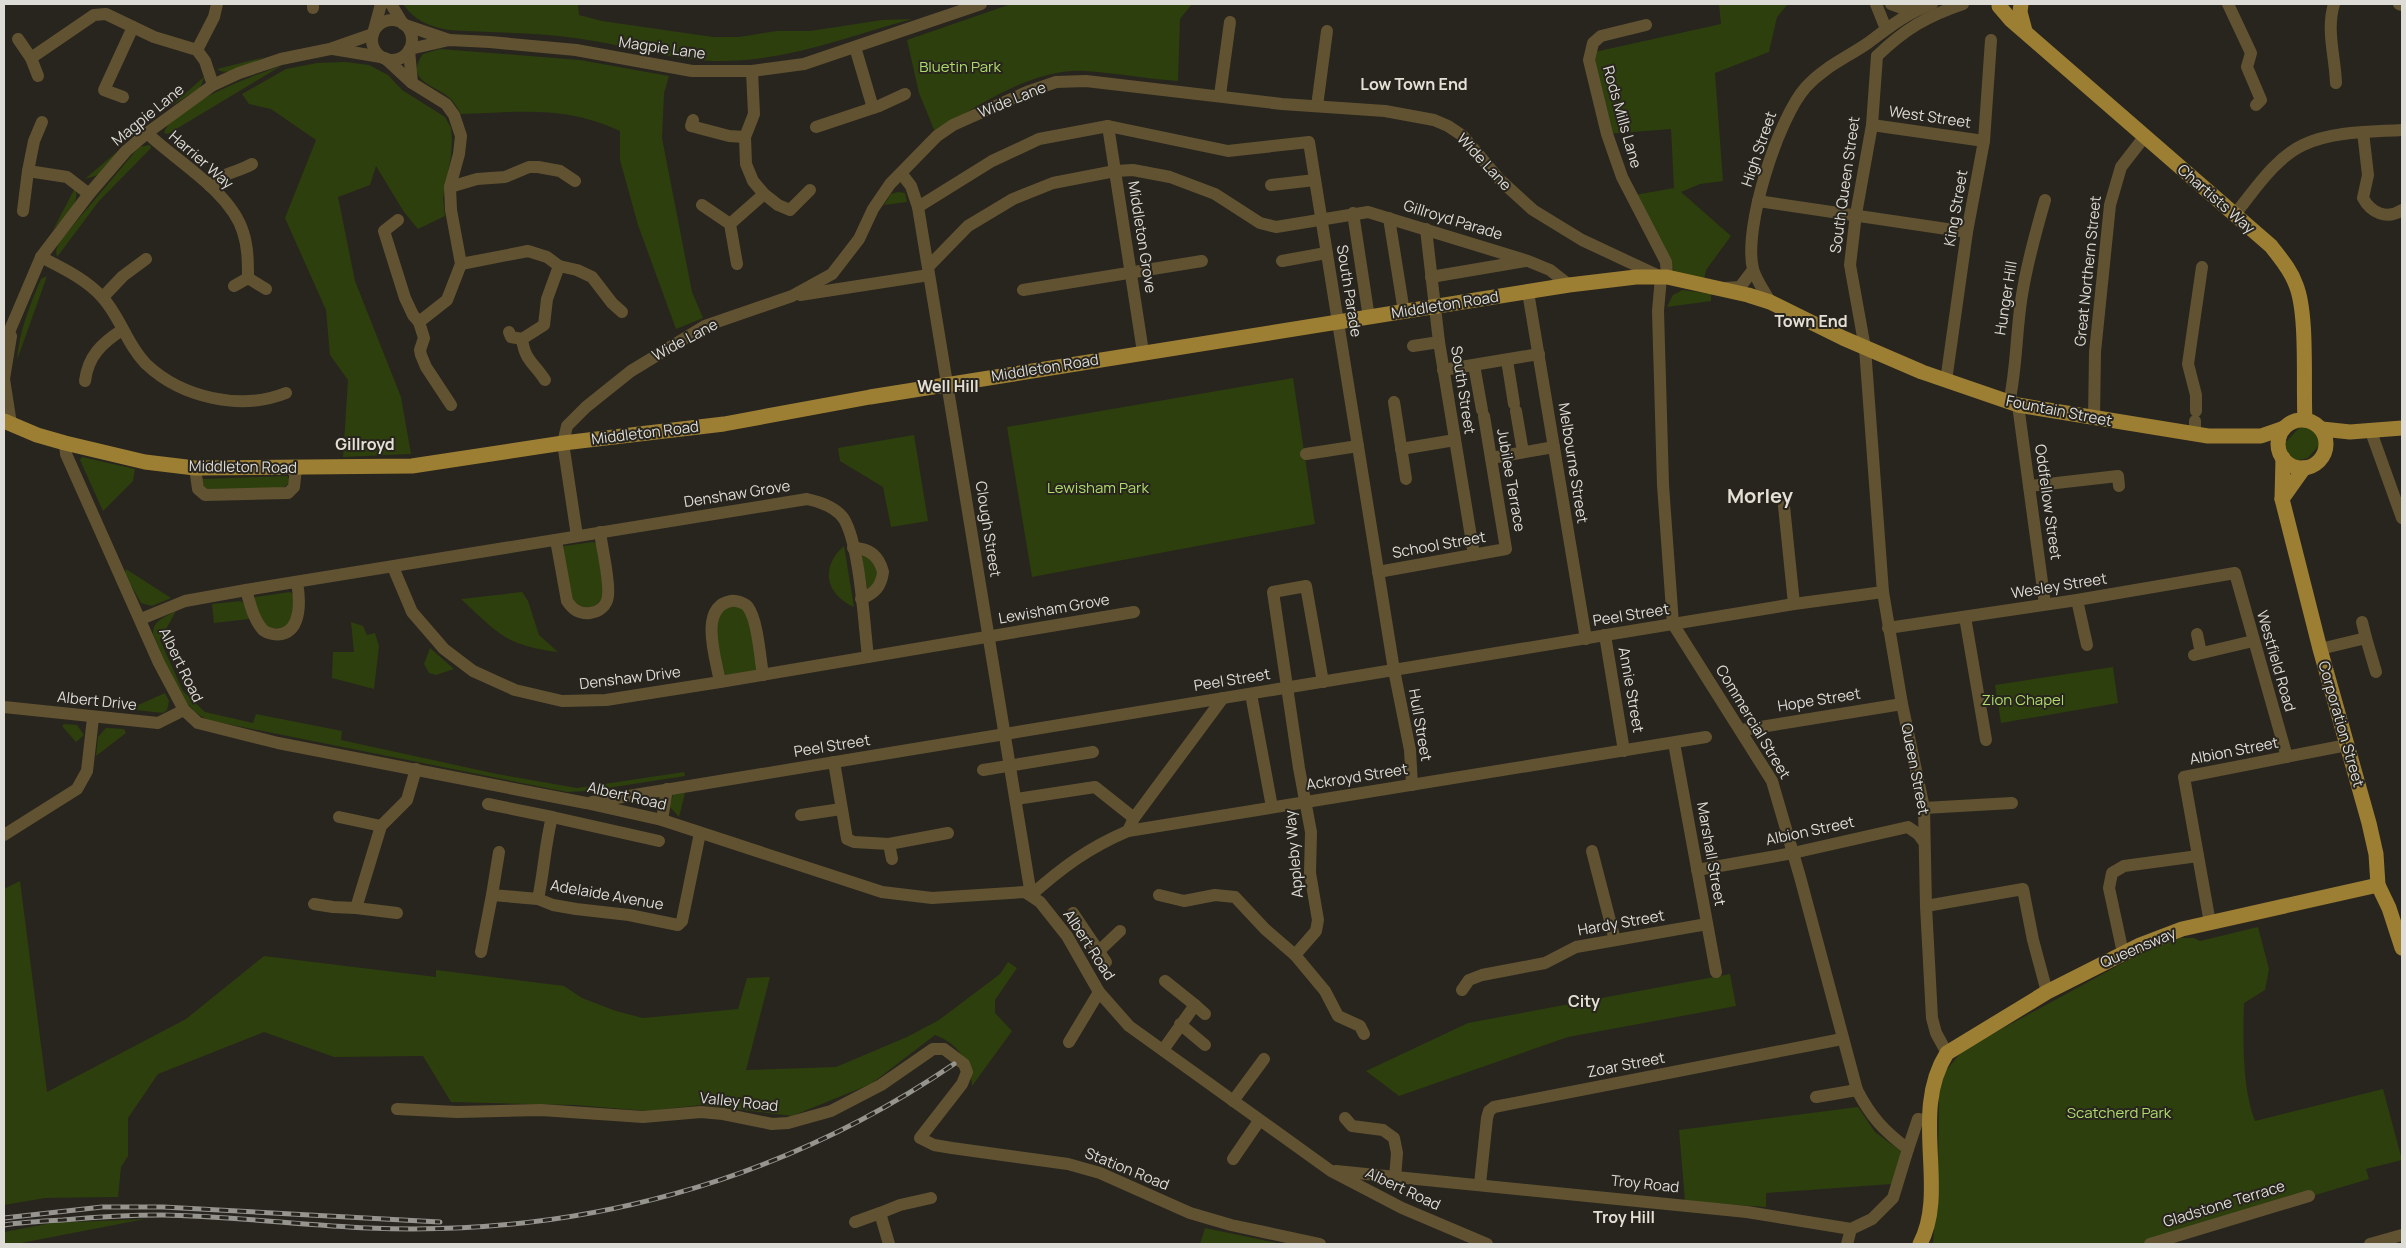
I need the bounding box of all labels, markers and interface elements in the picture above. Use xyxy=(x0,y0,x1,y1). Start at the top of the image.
street label: Magpie Lane xyxy=(617,31,707,64)
park label: Bluetin Park xyxy=(919,56,1001,77)
street label: Rods Mills Lane xyxy=(1598,63,1647,171)
district label: Low Town End xyxy=(1360,73,1468,95)
street label: Wide Lane xyxy=(975,76,1049,123)
street label: Magpie Lane xyxy=(107,79,189,150)
street label: West Street xyxy=(1888,100,1973,133)
street label: High Street xyxy=(1736,108,1781,189)
street label: South Queen Street xyxy=(1825,115,1865,255)
street label: Harrier Way xyxy=(165,126,238,194)
street label: Wide Lane xyxy=(1452,128,1517,195)
street label: Chartists Way xyxy=(2173,159,2260,238)
street label: King Street xyxy=(1938,168,1973,248)
street label: Middleton Grove xyxy=(1123,179,1162,295)
street label: Gillroyd Parade xyxy=(1401,194,1505,245)
street label: Great Northern Street xyxy=(2069,195,2106,347)
street label: South Parade xyxy=(1332,243,1367,339)
street label: Hunger Hill xyxy=(1989,259,2022,337)
street label: Middleton Road xyxy=(1390,286,1500,323)
district label: Town End xyxy=(1774,310,1848,332)
street label: Wide Lane xyxy=(648,313,721,366)
street label: South Street xyxy=(1446,344,1481,436)
street label: Middleton Road xyxy=(990,349,1100,386)
district label: Well Hill xyxy=(917,375,979,397)
street label: Fountain Street xyxy=(2004,390,2114,431)
street label: Melbourne Street xyxy=(1554,401,1593,525)
street label: Middleton Road xyxy=(590,415,700,450)
street label: Jubilee Terrace xyxy=(1492,427,1531,533)
district label: Gillroyd xyxy=(335,433,395,455)
street label: Oddfellow Street xyxy=(2030,443,2067,561)
street label: Middleton Road xyxy=(189,455,297,478)
street label: Denshaw Grove xyxy=(682,475,792,512)
park label: Lewisham Park xyxy=(1047,477,1149,498)
street label: Clough Street xyxy=(971,479,1006,578)
district label: Morley xyxy=(1727,482,1794,509)
street label: School Street xyxy=(1390,526,1487,563)
street label: Wesley Street xyxy=(2009,568,2108,603)
street label: Lewisham Grove xyxy=(997,588,1111,629)
street label: Peel Street xyxy=(1591,598,1671,631)
street label: Westfield Road xyxy=(2252,608,2301,714)
street label: Albert Road xyxy=(154,624,209,706)
street label: Annie Street xyxy=(1614,645,1649,734)
street label: Corporation Street xyxy=(2313,658,2370,790)
street label: Denshaw Drive xyxy=(578,661,682,694)
street label: Commercial Street xyxy=(1711,661,1796,783)
street label: Peel Street xyxy=(1192,663,1272,696)
street label: Hope Street xyxy=(1776,683,1862,716)
street label: Albert Drive xyxy=(56,686,138,715)
street label: Hull Street xyxy=(1404,687,1437,763)
park label: Zion Chapel xyxy=(1982,689,2064,710)
street label: Queen Street xyxy=(1896,721,1935,817)
street label: Peel Street xyxy=(792,729,872,762)
street label: Albion Street xyxy=(2188,732,2280,769)
street label: Ackroyd Street xyxy=(1305,758,1409,795)
street label: Albert Road xyxy=(585,776,669,815)
street label: Marshall Street xyxy=(1692,800,1731,908)
street label: Appleby Way xyxy=(1279,809,1308,899)
street label: Albion Street xyxy=(1764,811,1856,850)
street label: Adelaide Avenue xyxy=(549,874,666,915)
street label: Albert Road xyxy=(1059,905,1120,984)
street label: Hardy Street xyxy=(1576,905,1666,940)
street label: Queensway xyxy=(2097,922,2179,973)
district label: City xyxy=(1568,990,1600,1012)
street label: Zoar Street xyxy=(1585,1047,1667,1082)
street label: Valley Road xyxy=(699,1087,779,1116)
park label: Scatcherd Park xyxy=(2067,1102,2172,1123)
street label: Station Road xyxy=(1082,1142,1173,1195)
street label: Albert Road xyxy=(1362,1162,1444,1215)
street label: Troy Road xyxy=(1610,1169,1680,1198)
street label: Gladstone Terrace xyxy=(2160,1175,2288,1232)
district label: Troy Hill xyxy=(1593,1206,1655,1228)

